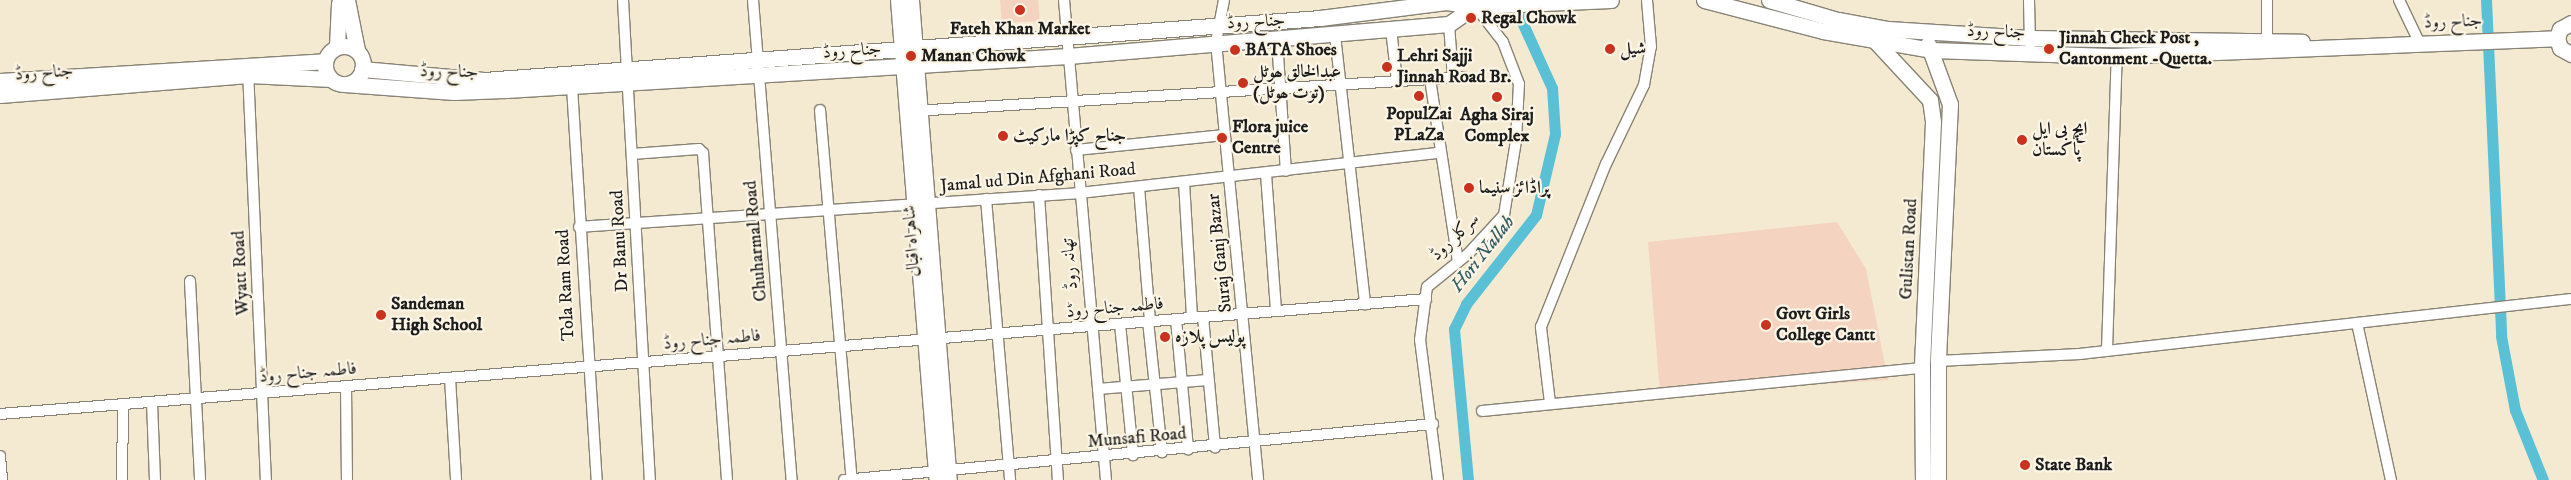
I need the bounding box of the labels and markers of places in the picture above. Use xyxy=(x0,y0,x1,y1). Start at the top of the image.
marker: Fateh Khan Market xyxy=(1014,4,1026,16)
place label: Regal Chowk xyxy=(1481,7,1576,29)
marker: Regal Chowk xyxy=(1465,12,1477,24)
place label: Fateh Khan Market xyxy=(950,18,1090,40)
place label: Jinnah Check Post , Cantonment -Quetta. xyxy=(2059,28,2212,70)
place label: شیل xyxy=(1620,38,1646,60)
place label: BATA Shoes xyxy=(1245,39,1337,61)
marker: شیل xyxy=(1604,43,1616,55)
marker: Jinnah Check Post , Cantonment -Quetta. xyxy=(2043,43,2055,55)
marker: BATA Shoes xyxy=(1229,44,1241,56)
place label: Manan Chowk xyxy=(921,45,1026,67)
place label: Lehri Sajji Jinnah Road Br. xyxy=(1397,46,1511,88)
marker: Manan Chowk xyxy=(905,50,917,62)
marker: Lehri Sajji Jinnah Road Br. xyxy=(1381,61,1393,73)
place label: عبدالخالق ھوٹل (توت ھوٹل) xyxy=(1253,62,1341,104)
marker: عبدالخالق ھوٹل (توت ھوٹل) xyxy=(1237,77,1249,89)
marker: PopulZai PLaZa xyxy=(1413,90,1425,102)
marker: Agha Siraj Complex xyxy=(1491,91,1503,103)
place label: PopulZai PLaZa xyxy=(1386,104,1452,146)
place label: Agha Siraj Complex xyxy=(1460,105,1534,148)
place label: Flora juice Centre xyxy=(1232,117,1308,160)
place label: ایچ بی ایل پاکستان xyxy=(2032,119,2087,162)
place label: جناح کپڑا مارکیٹ xyxy=(1013,125,1126,147)
marker: جناح کپڑا مارکیٹ xyxy=(997,130,1009,142)
marker: Flora juice Centre xyxy=(1216,132,1228,144)
marker: ایچ بی ایل پاکستان xyxy=(2016,134,2028,146)
place label: پراڈائز سنیما xyxy=(1479,177,1550,199)
marker: پراڈائز سنیما xyxy=(1463,182,1475,194)
place label: Sandeman High School xyxy=(391,294,482,336)
place label: Govt Girls College Cantt xyxy=(1776,304,1875,346)
marker: Sandeman High School xyxy=(375,309,387,321)
marker: Govt Girls College Cantt xyxy=(1760,319,1772,331)
place label: پولیس پلازہ xyxy=(1175,326,1245,348)
marker: پولیس پلازہ xyxy=(1159,331,1171,343)
place label: State Bank xyxy=(2035,454,2112,476)
marker: State Bank xyxy=(2019,459,2031,471)

